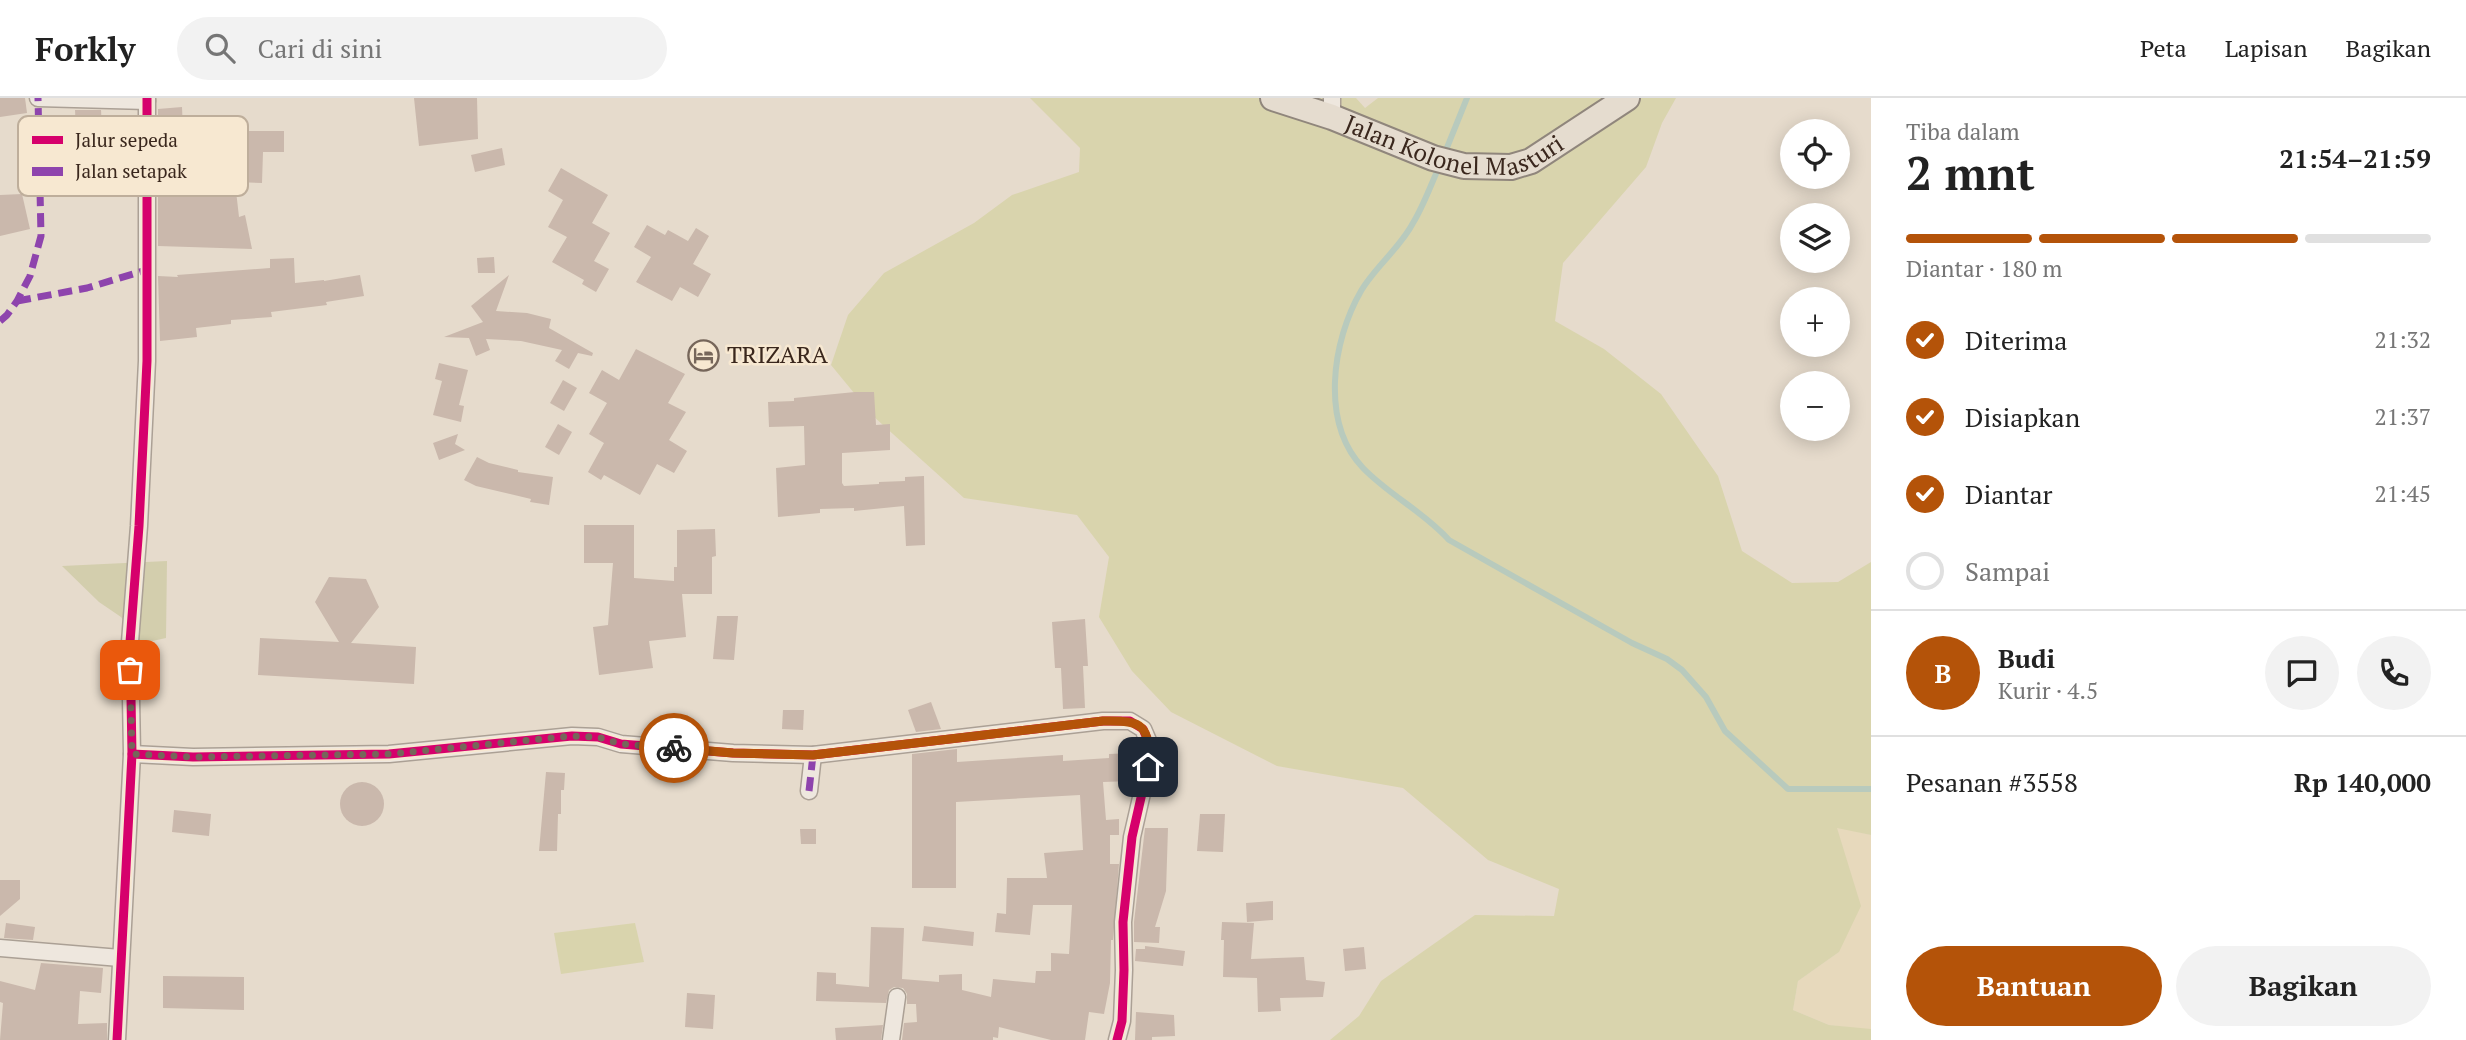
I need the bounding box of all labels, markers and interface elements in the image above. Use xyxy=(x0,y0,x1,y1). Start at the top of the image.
search box xyxy=(177,17,667,80)
text: Forkly xyxy=(35,27,135,70)
icon: search xyxy=(201,29,239,67)
text: Cari di sini xyxy=(257,31,382,65)
text: Peta xyxy=(2140,32,2187,64)
text: Lapisan xyxy=(2225,32,2308,64)
text: Bagikan xyxy=(2346,32,2431,64)
street label: Jalan Kolonel Masturi xyxy=(1340,107,1569,183)
legend xyxy=(18,116,248,196)
text: Tiba dalam xyxy=(1906,116,2020,147)
map controls xyxy=(1780,119,1850,441)
button: locate xyxy=(1780,119,1850,189)
text: Jalur sepeda xyxy=(75,127,178,152)
text: 21:54–21:59 xyxy=(2279,141,2431,175)
text: 2 mnt xyxy=(1906,142,2035,203)
text: Jalan setapak xyxy=(75,158,187,183)
button: layers xyxy=(1780,203,1850,273)
text: Diantar · 180 m xyxy=(1906,253,2062,284)
button: + xyxy=(1780,287,1850,357)
icon: check xyxy=(1906,321,1944,359)
text: Diterima xyxy=(1965,323,2067,357)
text: 21:32 xyxy=(2374,324,2431,355)
hotel icon: TRIZARA xyxy=(687,338,721,372)
place label: TRIZARA xyxy=(727,338,828,370)
button: − xyxy=(1780,371,1850,441)
icon: check xyxy=(1906,398,1944,436)
text: Disiapkan xyxy=(1965,400,2080,434)
text: 21:37 xyxy=(2374,401,2431,432)
icon: check xyxy=(1906,475,1944,513)
text: Diantar xyxy=(1965,477,2053,511)
text: 21:45 xyxy=(2374,478,2431,509)
text: Sampai xyxy=(1965,554,2050,588)
button: chat xyxy=(2265,636,2339,710)
button: phone xyxy=(2357,636,2431,710)
pin xyxy=(100,640,160,700)
text: Budi xyxy=(1998,641,2055,675)
icon: bag xyxy=(111,651,149,689)
text: B xyxy=(1935,656,1951,690)
text: Kurir · 4.5 xyxy=(1998,675,2098,706)
courier xyxy=(639,713,709,783)
icon: bike xyxy=(655,729,693,767)
pin xyxy=(1118,737,1178,797)
icon: home xyxy=(1129,748,1167,786)
text: Pesanan #3558 xyxy=(1906,765,2078,799)
text: Rp 140,000 xyxy=(2294,765,2431,799)
button: Bantuan xyxy=(1906,946,2162,1026)
button: Bagikan xyxy=(2176,946,2431,1026)

